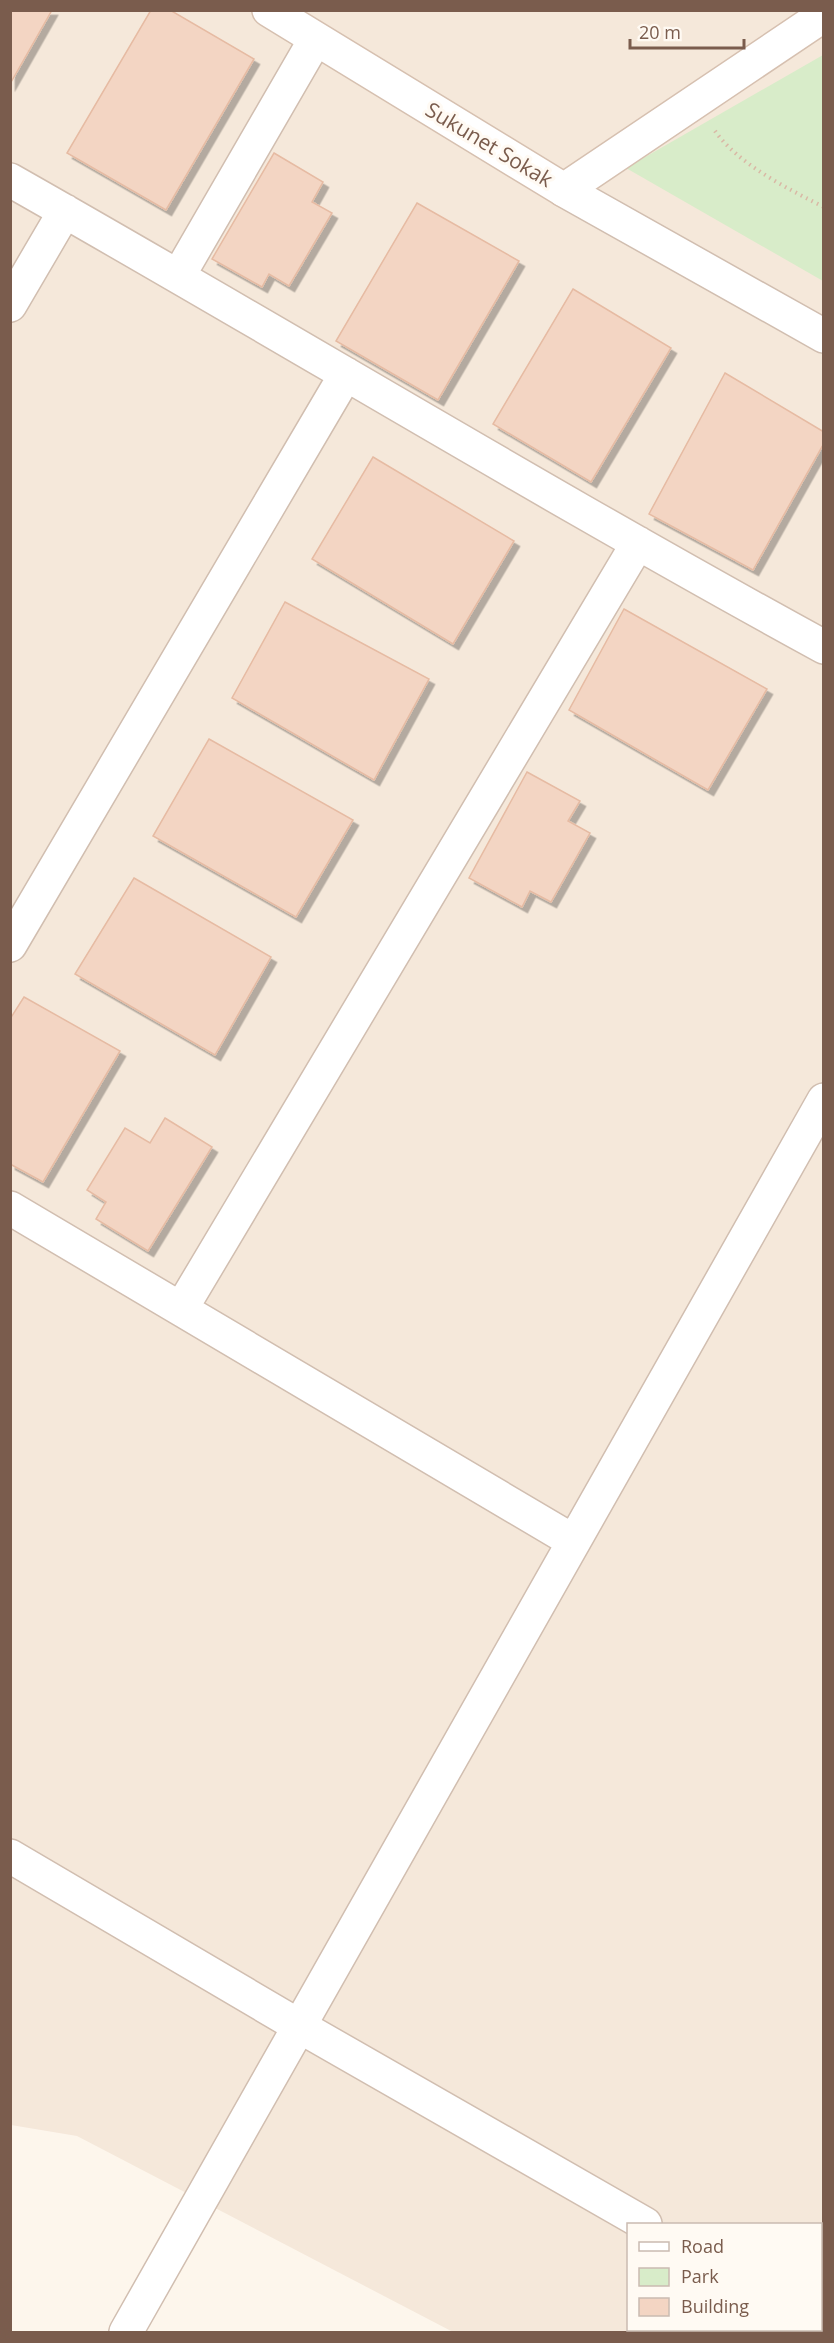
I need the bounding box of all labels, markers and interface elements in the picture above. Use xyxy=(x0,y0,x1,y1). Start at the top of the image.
scale bar xyxy=(630,12,744,50)
text: 20 m xyxy=(639,20,681,44)
street label: Sukunet Sokak xyxy=(421,95,558,193)
legend xyxy=(627,2223,822,2331)
text: Road xyxy=(681,2234,724,2258)
text: Park xyxy=(681,2264,719,2288)
text: Building xyxy=(681,2294,749,2318)

